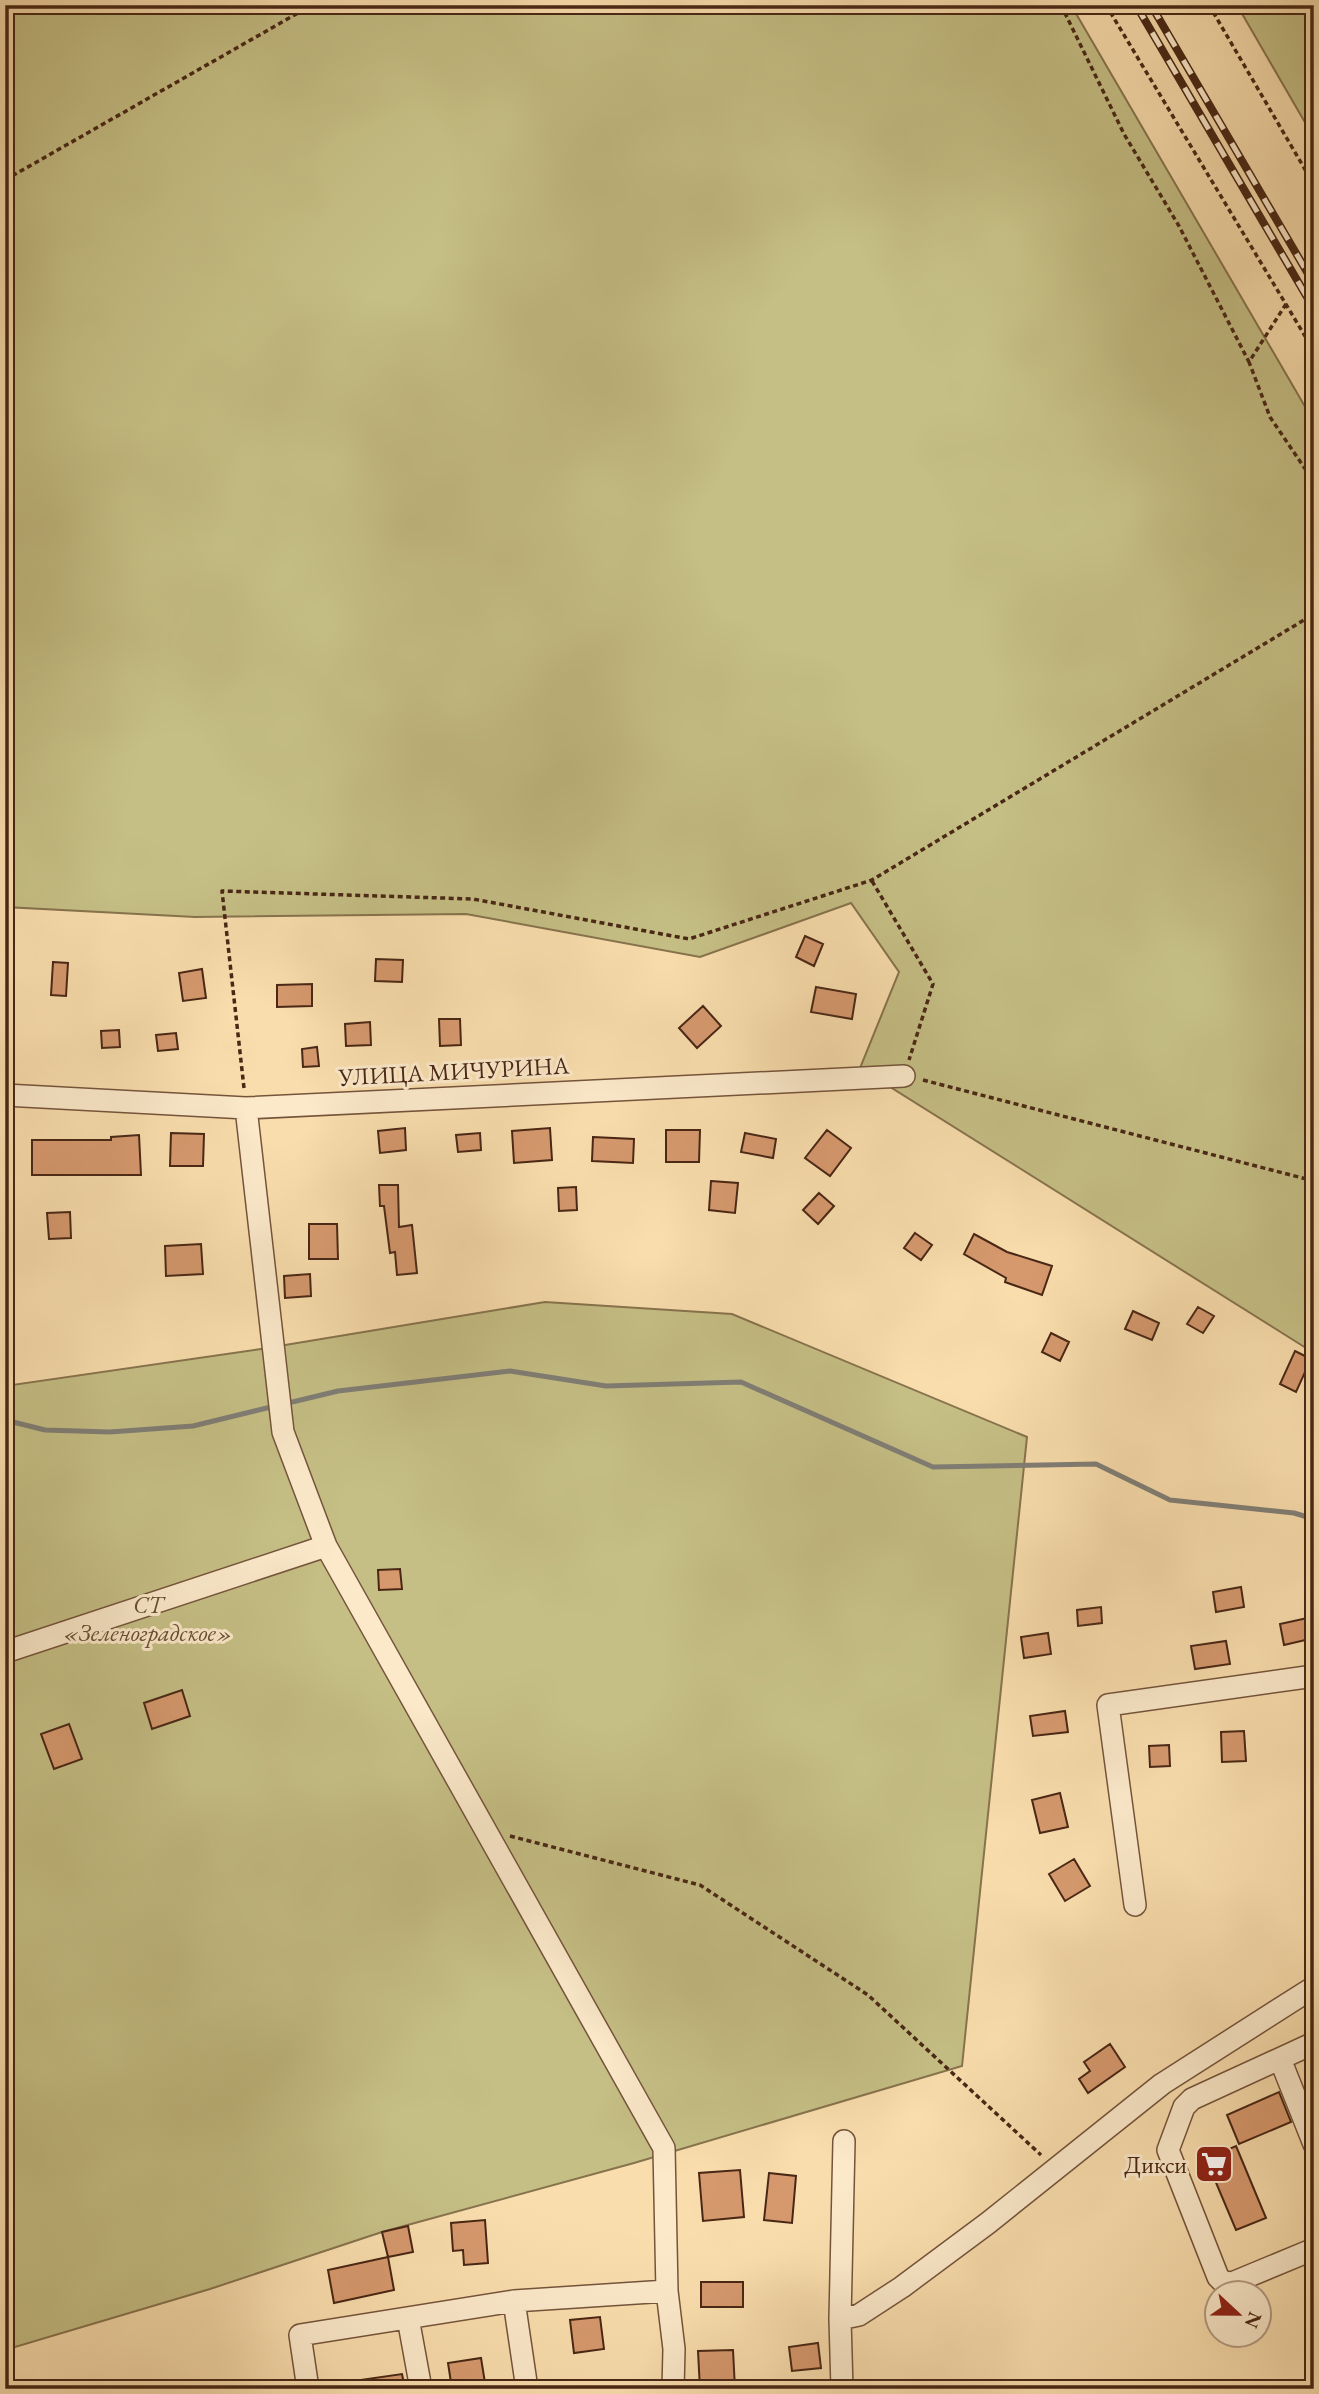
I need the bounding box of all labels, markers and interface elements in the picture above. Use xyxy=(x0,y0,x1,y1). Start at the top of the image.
street label: УЛИЦА МИЧУРИНА xyxy=(337,1049,571,1093)
park label: СТ «Зеленоградское» xyxy=(64,1589,232,1648)
supermarket icon: Дикси xyxy=(1193,2143,1235,2185)
place label: Дикси xyxy=(1124,2149,1187,2180)
north arrow xyxy=(1204,2278,1274,2348)
text: N xyxy=(1239,2308,1268,2333)

